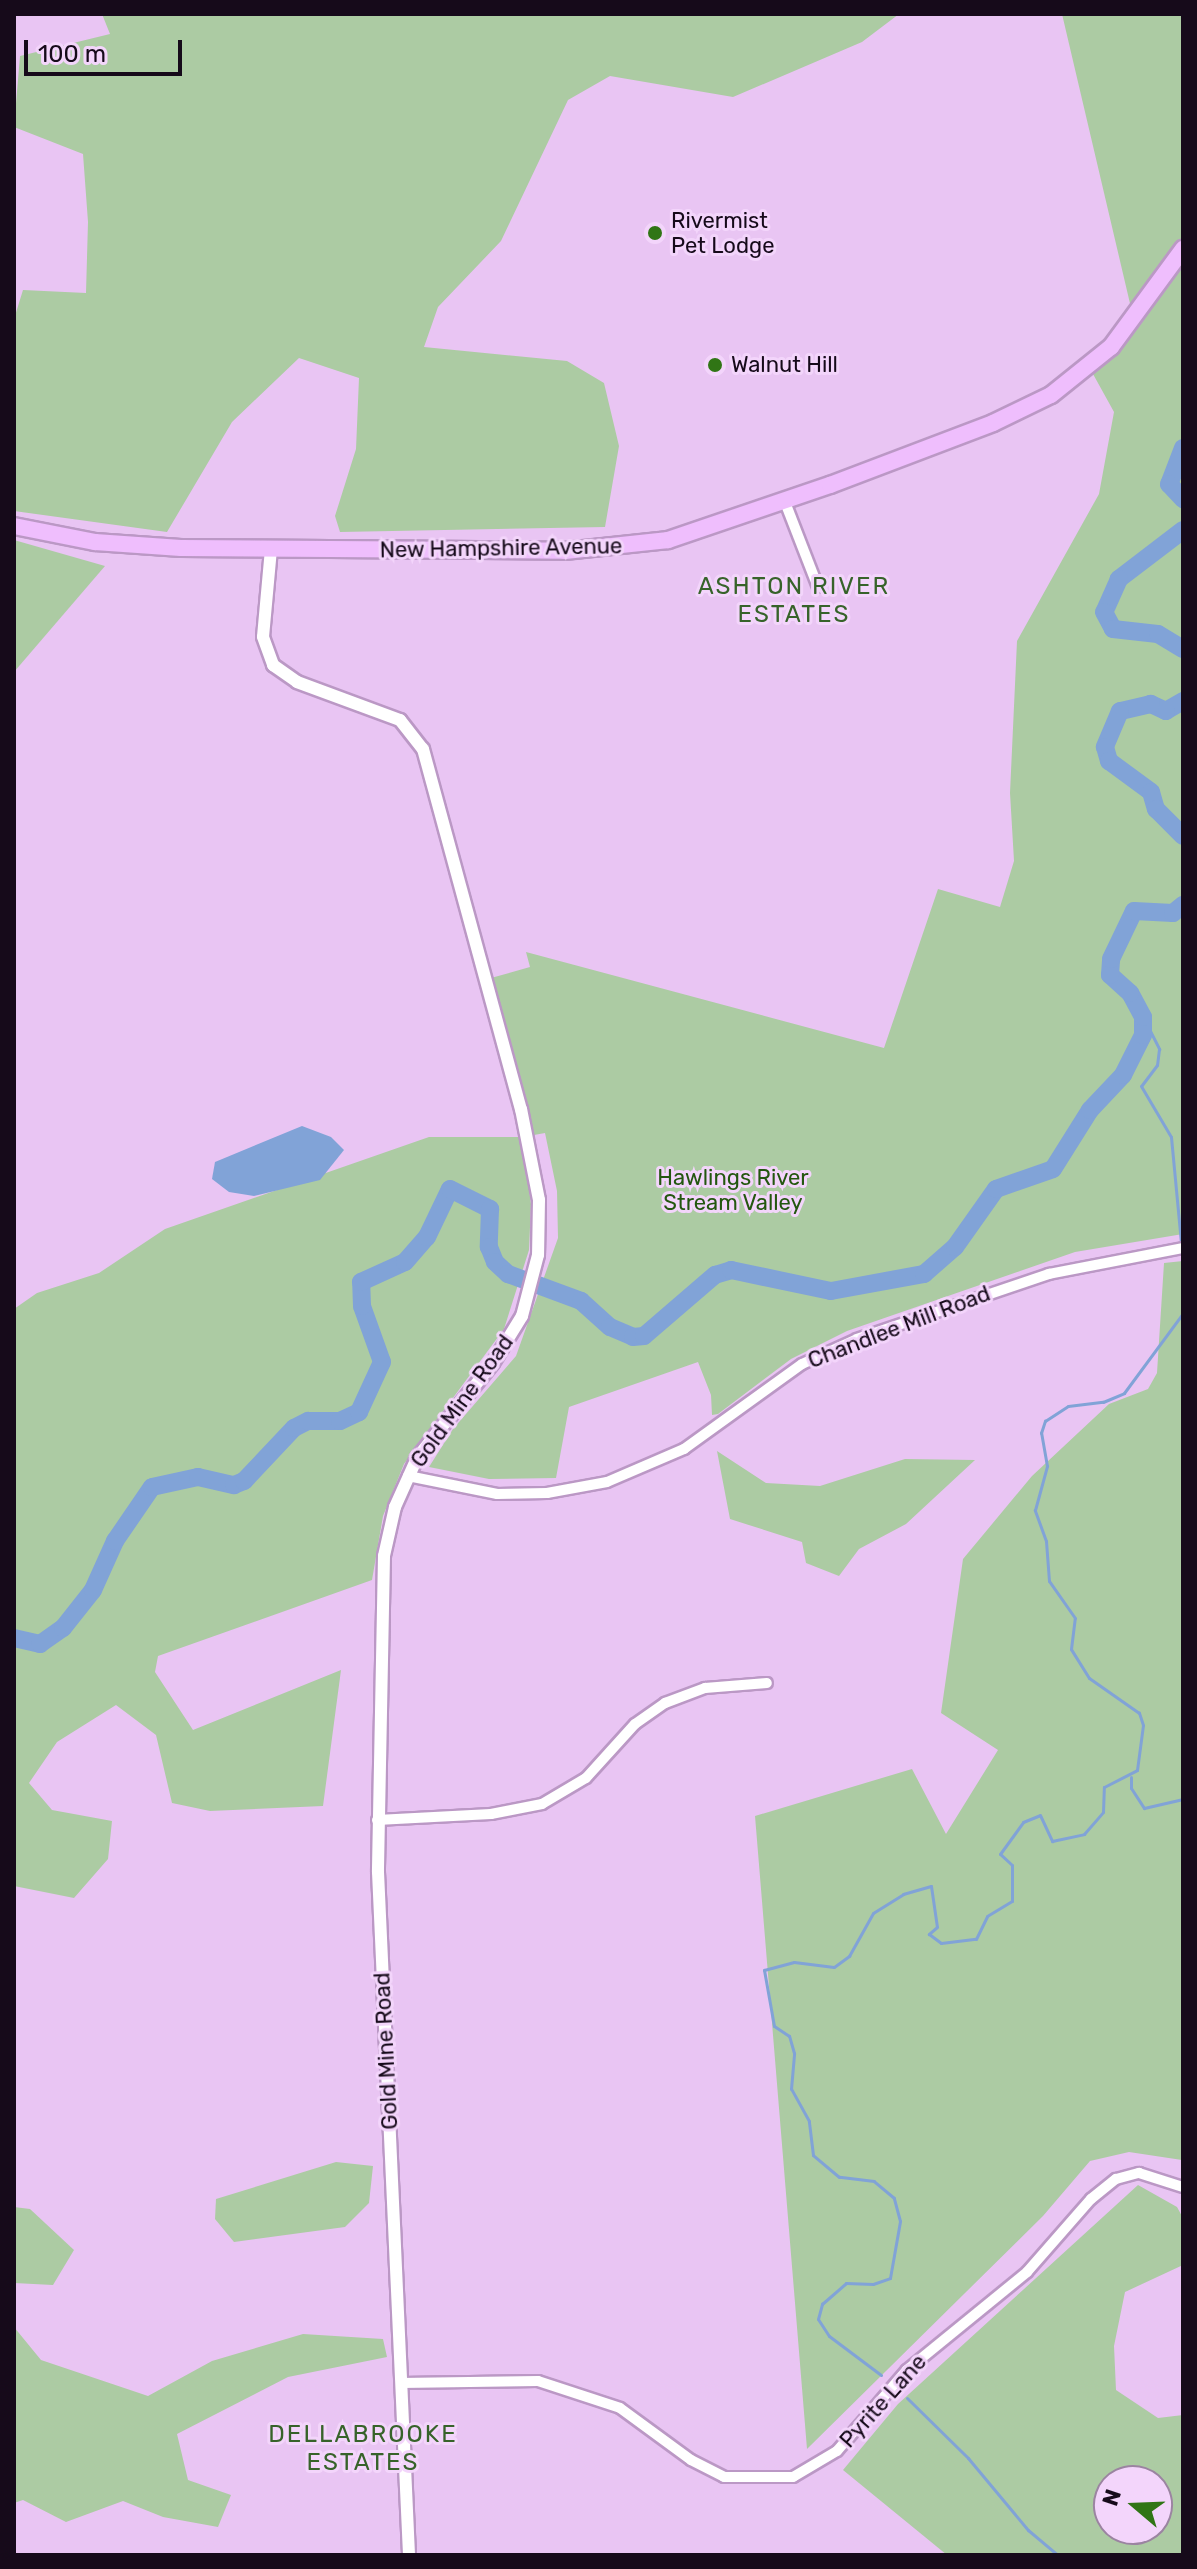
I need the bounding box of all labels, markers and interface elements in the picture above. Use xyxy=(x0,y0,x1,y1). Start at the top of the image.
scale bar xyxy=(28,24,186,74)
text: 100 m xyxy=(38,40,106,68)
place label: Rivermist Pet Lodge xyxy=(671,207,775,258)
marker: Rivermist Pet Lodge xyxy=(646,224,664,242)
place label: Walnut Hill xyxy=(731,352,838,378)
marker: Walnut Hill xyxy=(706,356,724,374)
street label: New Hampshire Avenue xyxy=(379,533,623,563)
district label: ASHTON RIVER ESTATES xyxy=(698,573,890,629)
park label: Hawlings River Stream Valley xyxy=(657,1164,809,1216)
street label: Chandlee Mill Road xyxy=(804,1280,994,1374)
street label: Gold Mine Road xyxy=(405,1330,519,1472)
street label: Gold Mine Road xyxy=(369,1972,403,2130)
street label: Pyrite Lane xyxy=(834,2349,932,2453)
district label: DELLABROOKE ESTATES xyxy=(268,2421,458,2477)
north arrow xyxy=(1093,2465,1173,2545)
text: N xyxy=(1096,2486,1127,2510)

